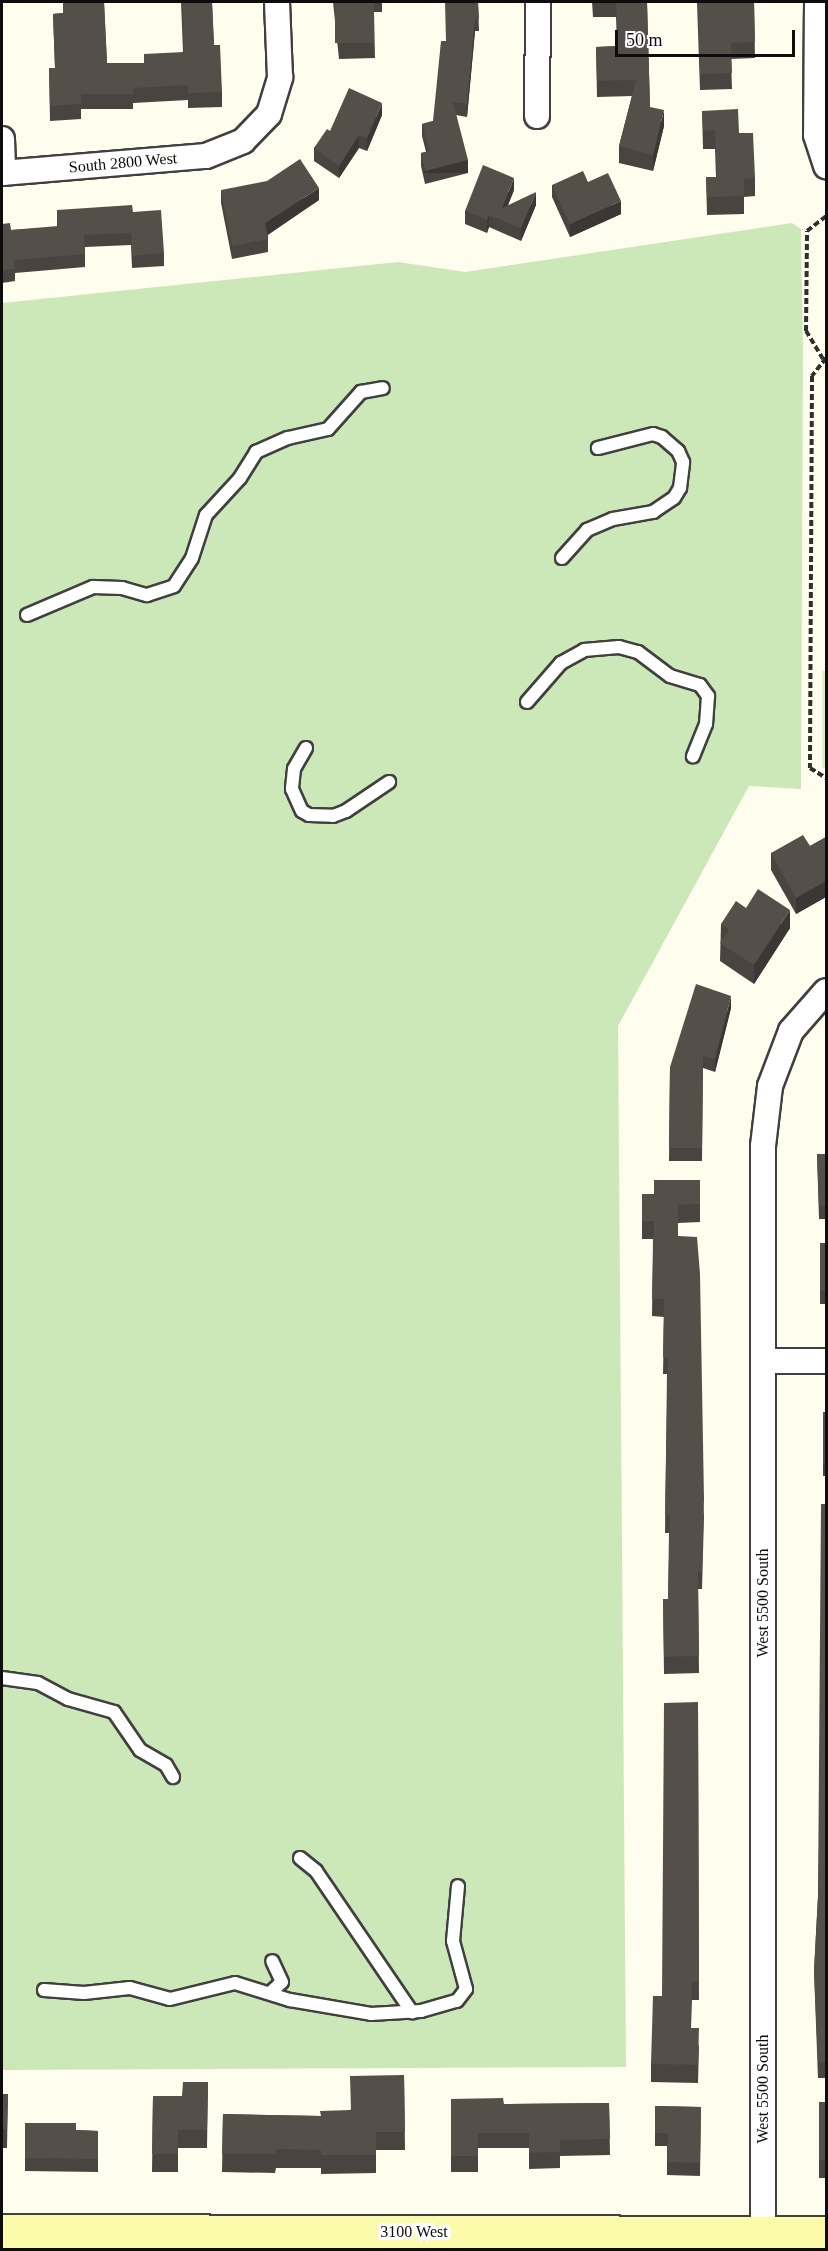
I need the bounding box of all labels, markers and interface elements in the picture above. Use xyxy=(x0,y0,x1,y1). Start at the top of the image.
scale bar xyxy=(618,18,798,56)
text: 50 m xyxy=(626,30,663,50)
street label: South 2800 West xyxy=(68,149,178,177)
street label: West 5500 South xyxy=(753,1549,773,1657)
street label: West 5500 South xyxy=(753,2035,773,2143)
street label: 3100 West xyxy=(380,2222,448,2242)

